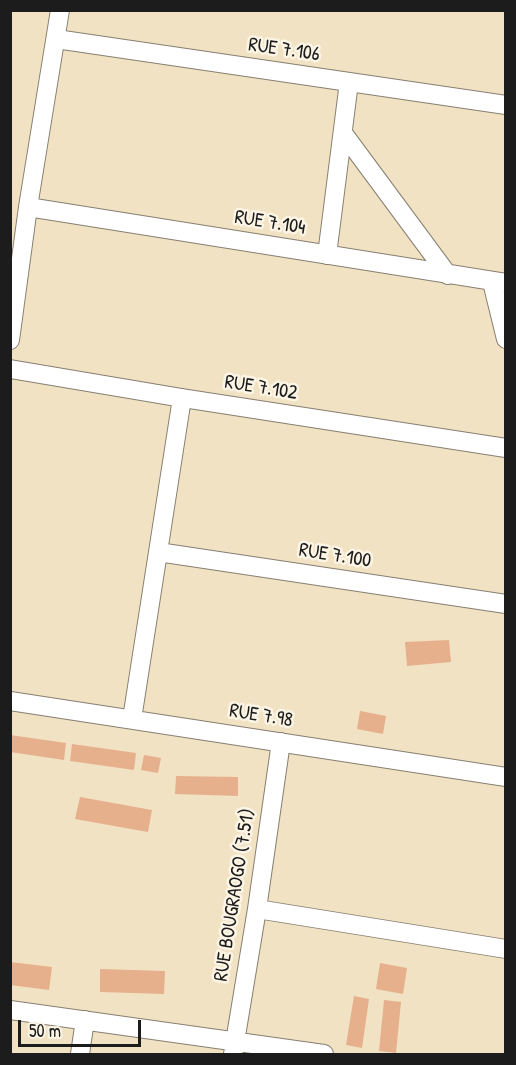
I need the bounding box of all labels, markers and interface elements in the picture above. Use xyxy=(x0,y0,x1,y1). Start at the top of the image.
street label: RUE 7.106 xyxy=(247,33,321,67)
street label: RUE 7.104 xyxy=(233,206,307,240)
street label: RUE 7.102 xyxy=(223,370,299,406)
street label: RUE 7.100 xyxy=(297,538,373,574)
street label: RUE 7.98 xyxy=(228,699,294,733)
street label: RUE BOUGRAOGO (7.51) xyxy=(209,807,261,983)
scale bar xyxy=(21,1008,144,1046)
text: 50 m xyxy=(29,1018,61,1043)

